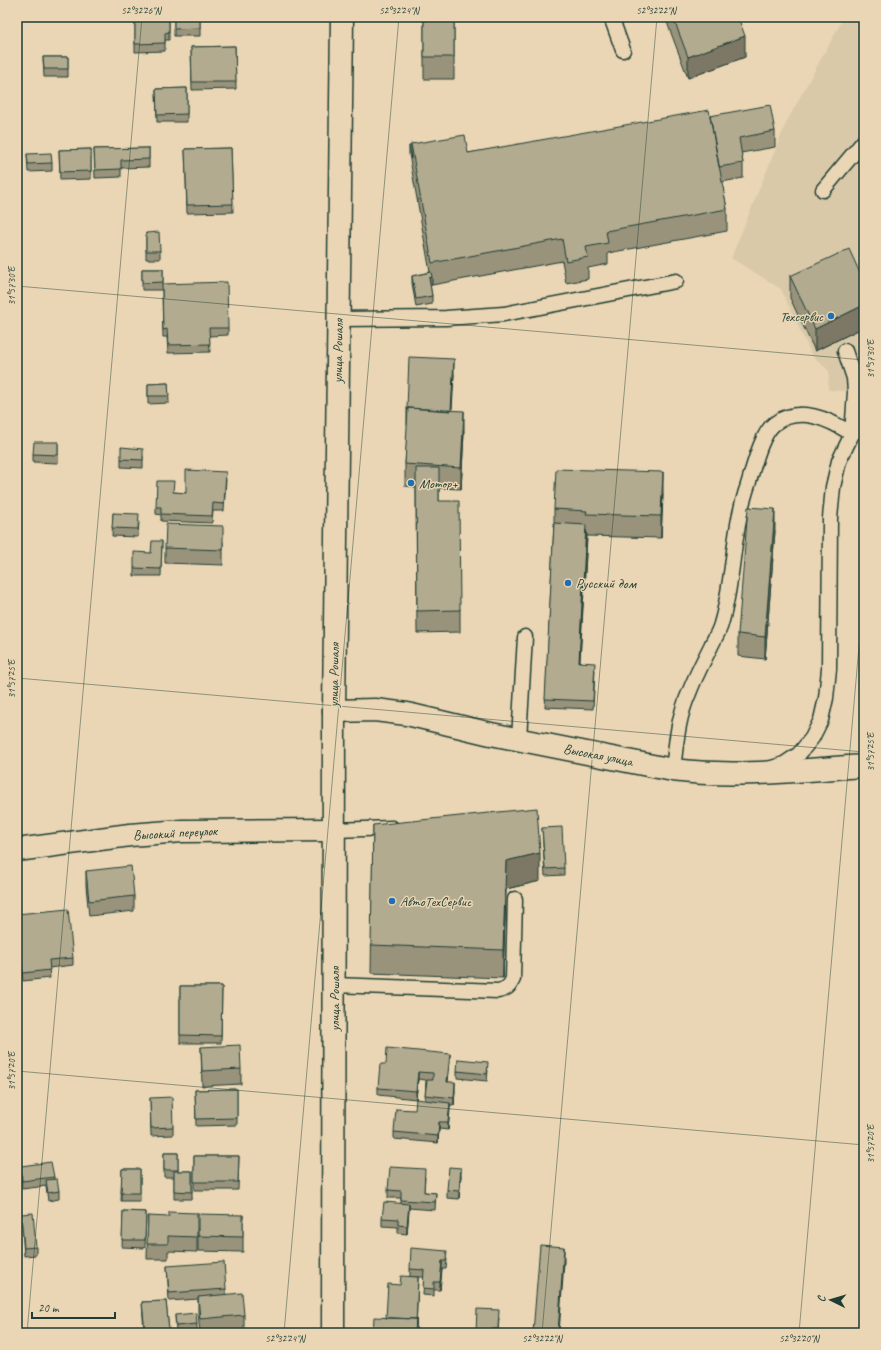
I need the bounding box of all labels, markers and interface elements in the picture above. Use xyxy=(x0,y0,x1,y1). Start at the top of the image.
text: 52°32'26"N xyxy=(121,4,163,17)
text: 52°32'24"N xyxy=(379,4,421,17)
text: 52°32'22"N xyxy=(636,4,678,17)
text: 31°57'30"E xyxy=(5,265,18,305)
place label: Техсервис xyxy=(780,308,824,325)
marker: Техсервис xyxy=(826,311,836,321)
street label: улица Рошаля xyxy=(329,317,347,384)
text: 31°57'30"E xyxy=(864,338,877,378)
place label: Мотор+ xyxy=(419,475,458,492)
marker: Мотор+ xyxy=(406,478,416,488)
place label: Русский дом xyxy=(576,575,638,592)
marker: Русский дом xyxy=(563,578,573,588)
street label: улица Рошаля xyxy=(325,641,343,708)
text: 31°57'25"E xyxy=(5,658,18,698)
text: 31°57'25"E xyxy=(864,731,877,771)
street label: Высокая улица xyxy=(562,740,635,770)
street label: Высокий переулок xyxy=(133,822,219,844)
place label: АвтоТехСервис xyxy=(400,893,472,910)
marker: АвтоТехСервис xyxy=(387,896,397,906)
street label: улица Рошаля xyxy=(326,966,343,1032)
text: 31°57'20"E xyxy=(5,1050,18,1090)
text: 31°57'20"E xyxy=(864,1123,877,1163)
north arrow xyxy=(811,1280,851,1320)
scale bar xyxy=(32,1294,115,1320)
text: С xyxy=(814,1294,828,1302)
text: 20 m xyxy=(38,1300,60,1316)
text: 52°32'24"N xyxy=(265,1332,307,1345)
text: 52°32'22"N xyxy=(522,1332,564,1345)
text: 52°32'20"N xyxy=(779,1332,821,1345)

